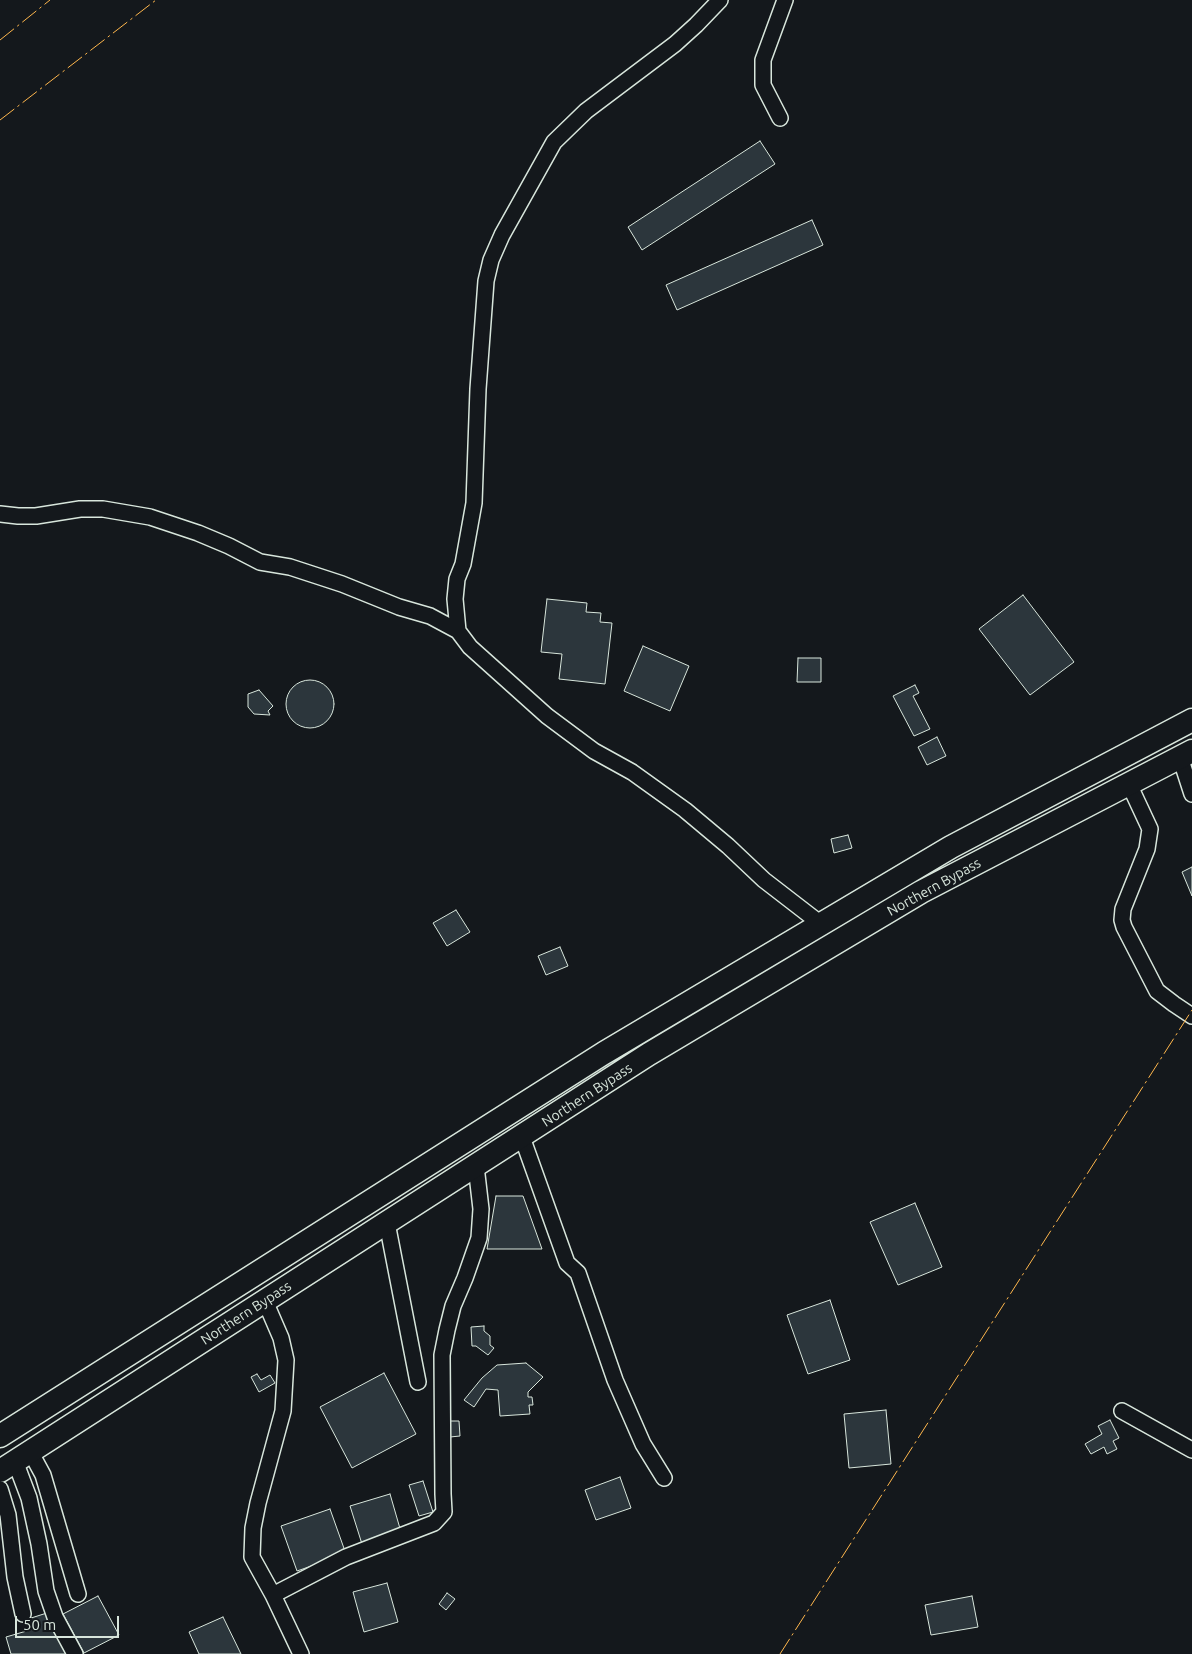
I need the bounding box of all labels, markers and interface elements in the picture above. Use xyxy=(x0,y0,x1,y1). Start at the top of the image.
street label: Northern Bypass xyxy=(884,854,984,920)
street label: Northern Bypass xyxy=(539,1060,635,1130)
street label: Northern Bypass xyxy=(198,1278,294,1348)
scale bar xyxy=(18,1606,121,1638)
text: 50 m xyxy=(23,1616,56,1633)

